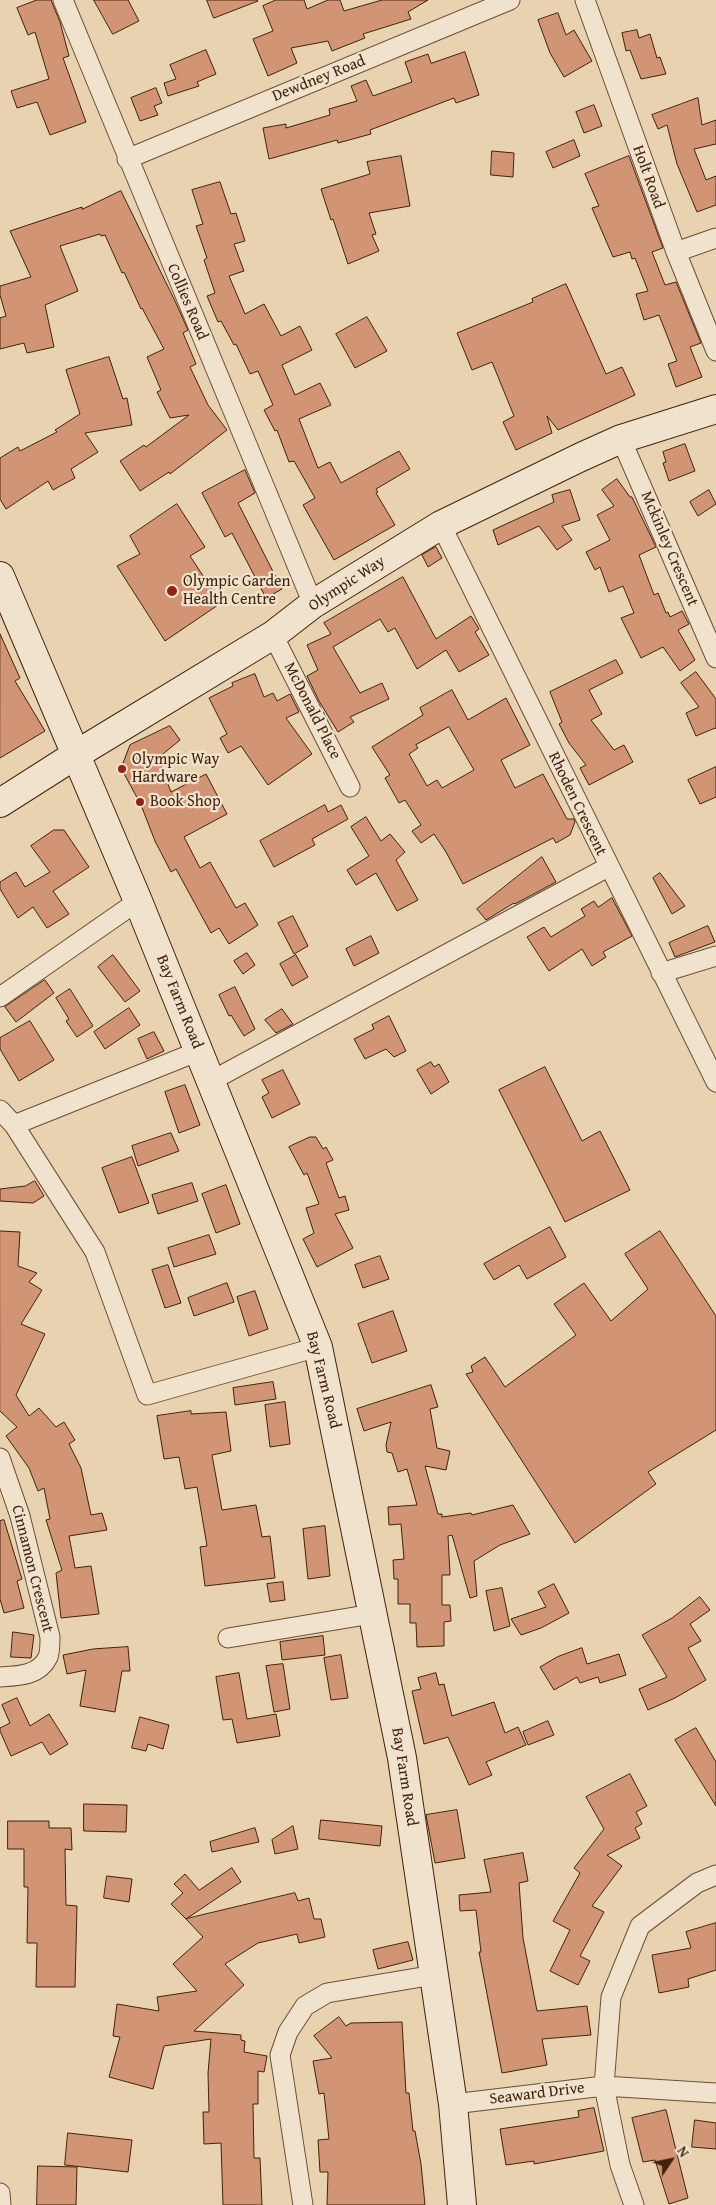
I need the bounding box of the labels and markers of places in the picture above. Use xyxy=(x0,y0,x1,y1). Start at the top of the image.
place label: Olympic Garden Health Centre xyxy=(183,572,290,610)
marker: Olympic Garden Health Centre xyxy=(165,584,179,598)
place label: Olympic Way Hardware xyxy=(132,750,220,788)
marker: Olympic Way Hardware xyxy=(116,763,128,775)
place label: Book Shop xyxy=(150,792,221,812)
marker: Book Shop xyxy=(134,796,146,808)

